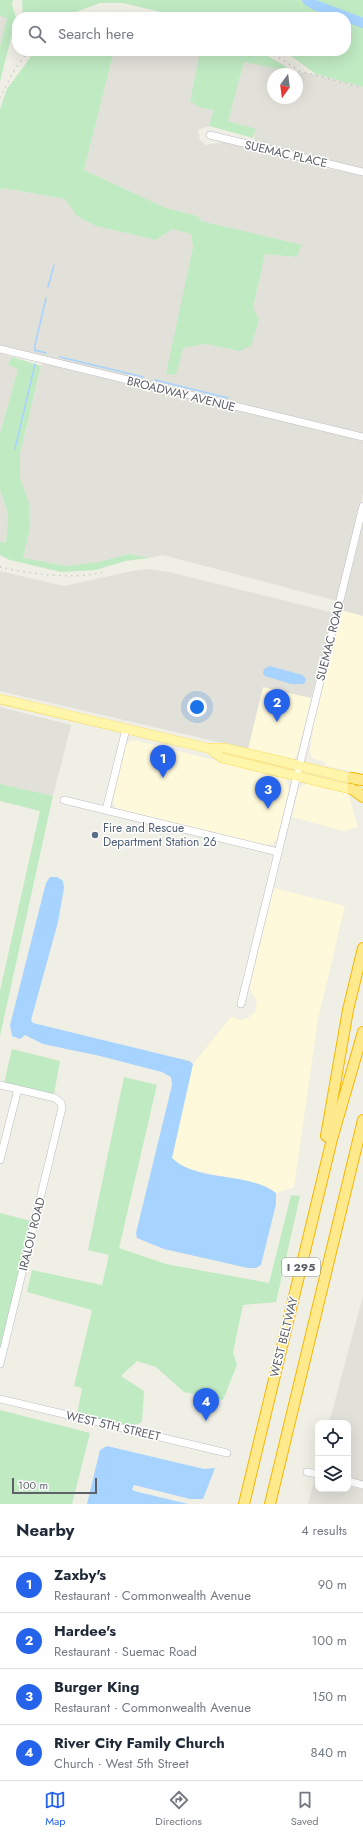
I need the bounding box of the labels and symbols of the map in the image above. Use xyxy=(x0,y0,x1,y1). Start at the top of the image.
north arrow xyxy=(267,68,303,104)
street label: SUEMAC PLACE xyxy=(243,136,329,172)
street label: BROADWAY AVENUE xyxy=(125,372,237,416)
street label: SUEMAC ROAD xyxy=(311,599,349,683)
pin: 2 xyxy=(264,689,290,722)
your location xyxy=(187,697,207,717)
pin: 1 xyxy=(150,745,176,778)
pin: 3 xyxy=(255,776,281,809)
place label: Fire and Rescue Department Station 26 xyxy=(103,819,217,851)
marker: Fire and Rescue Department Station 26 xyxy=(90,830,100,840)
street label: IRALOU ROAD xyxy=(14,1195,50,1273)
road number: I 295 xyxy=(282,1258,320,1276)
street label: WEST BELTWAY xyxy=(265,1295,303,1379)
pin: 4 xyxy=(193,1388,219,1421)
street label: WEST 5TH STREET xyxy=(64,1406,162,1446)
scale bar xyxy=(12,1476,97,1495)

